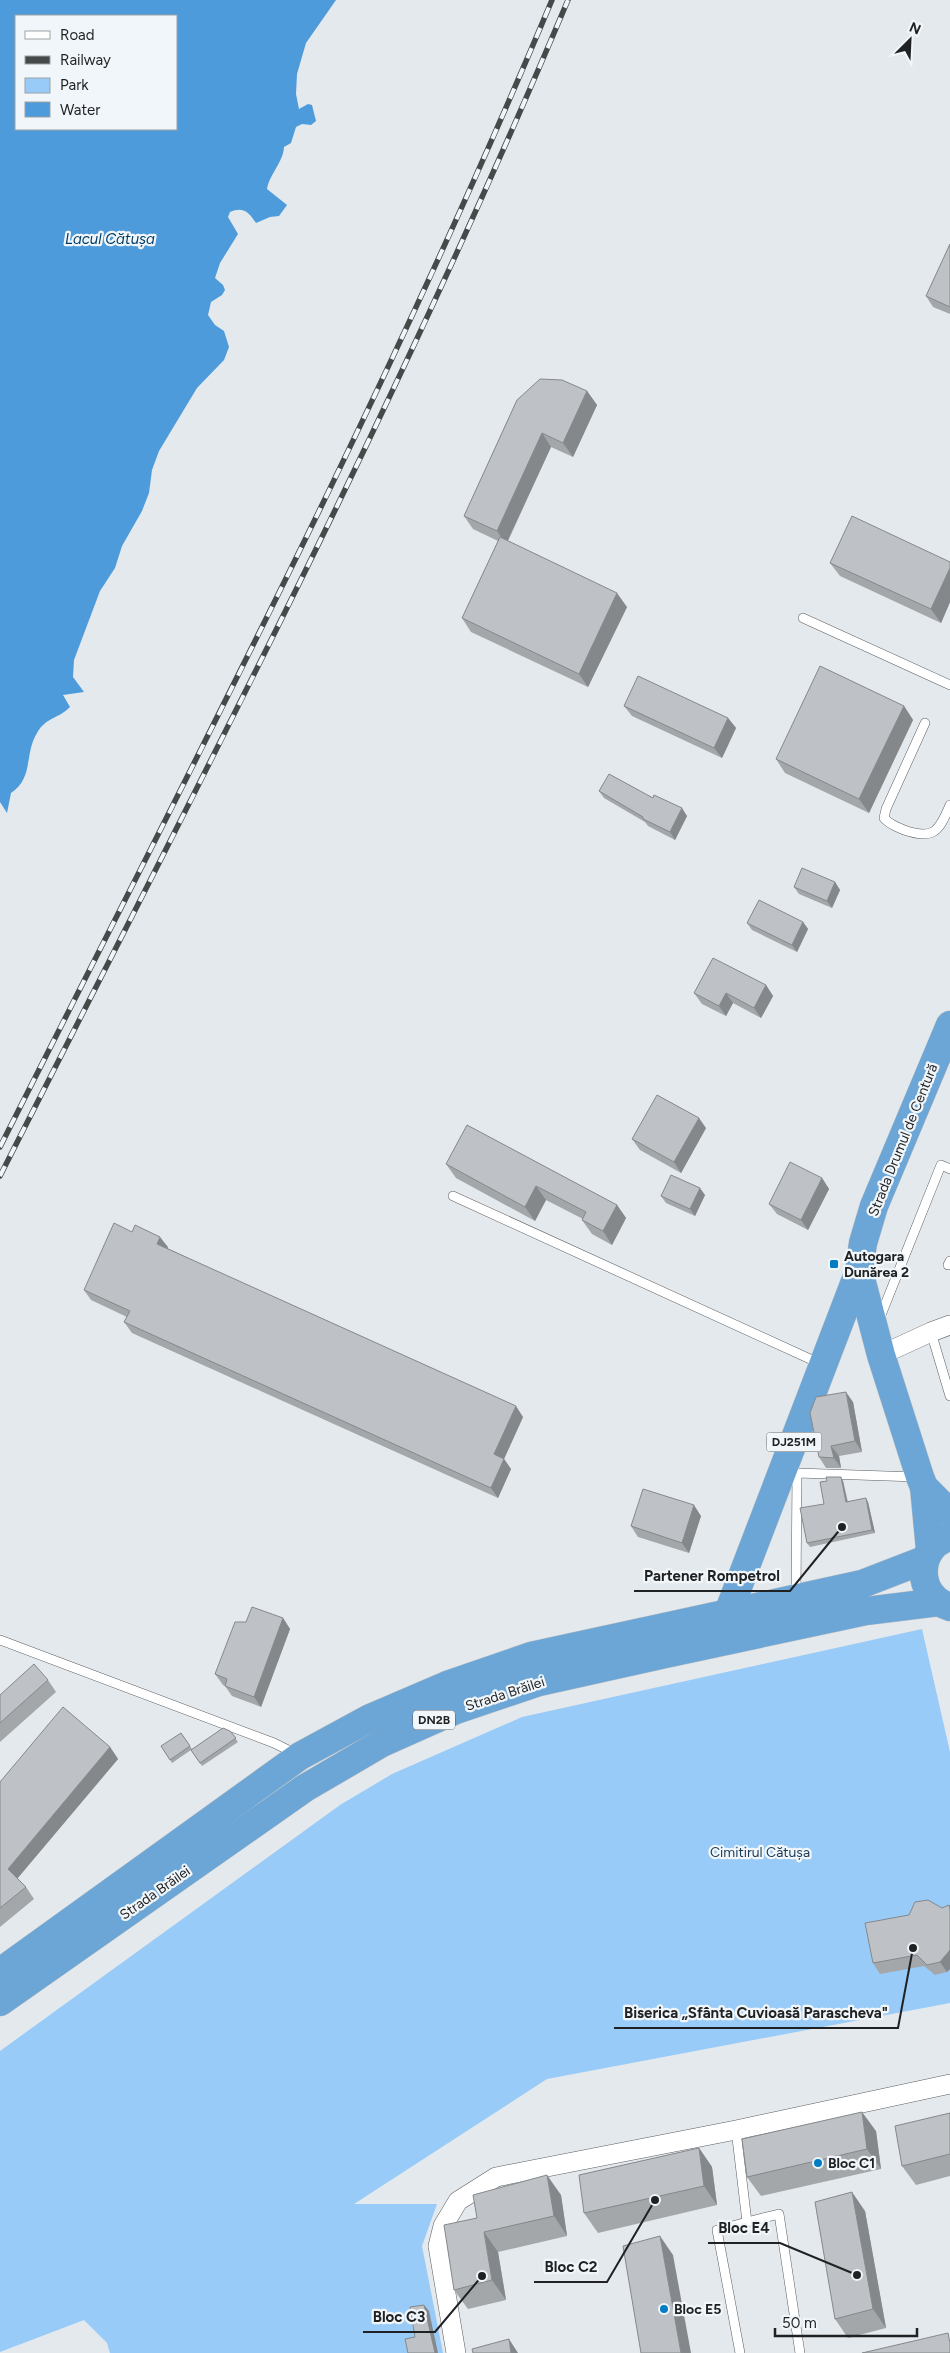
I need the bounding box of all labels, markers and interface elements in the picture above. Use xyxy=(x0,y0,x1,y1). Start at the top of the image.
legend xyxy=(15,15,178,130)
north arrow xyxy=(885,15,935,65)
text: N xyxy=(907,19,923,39)
text: Road xyxy=(60,26,95,44)
text: Railway xyxy=(60,51,111,69)
text: Park xyxy=(60,76,89,94)
text: Water xyxy=(60,101,100,119)
water label: Lacul Cătușa xyxy=(65,230,155,248)
street label: Strada Drumul de Centură xyxy=(865,1061,941,1219)
place label: Autogara Dunărea 2 xyxy=(844,1248,909,1281)
marker: Autogara Dunărea 2 xyxy=(828,1258,840,1270)
road number: DJ251M xyxy=(766,1432,822,1451)
callout: Partener Rompetrol xyxy=(634,1561,790,1591)
text: Partener Rompetrol xyxy=(644,1567,780,1585)
street label: Strada Brăilei xyxy=(463,1673,547,1715)
road number: DN2B xyxy=(413,1710,455,1730)
park label: Cimitirul Cătușa xyxy=(710,1844,810,1861)
street label: Strada Brăilei xyxy=(116,1862,194,1924)
callout: Biserica „Sfânta Cuvioasă Parascheva" xyxy=(614,1998,898,2028)
text: Biserica „Sfânta Cuvioasă Parascheva" xyxy=(624,2004,888,2022)
place label: Bloc C1 xyxy=(828,2155,875,2172)
marker: Bloc C1 xyxy=(812,2157,824,2169)
callout: Bloc E4 xyxy=(708,2213,780,2243)
text: Bloc E4 xyxy=(718,2219,770,2237)
callout: Bloc C2 xyxy=(534,2252,607,2282)
text: Bloc C2 xyxy=(545,2258,598,2276)
place label: Bloc E5 xyxy=(674,2301,722,2318)
callout: Bloc C3 xyxy=(363,2302,435,2332)
marker: Bloc E5 xyxy=(658,2303,670,2315)
scale bar xyxy=(775,2306,918,2338)
text: Bloc C3 xyxy=(373,2308,425,2326)
text: 50 m xyxy=(782,2314,817,2332)

